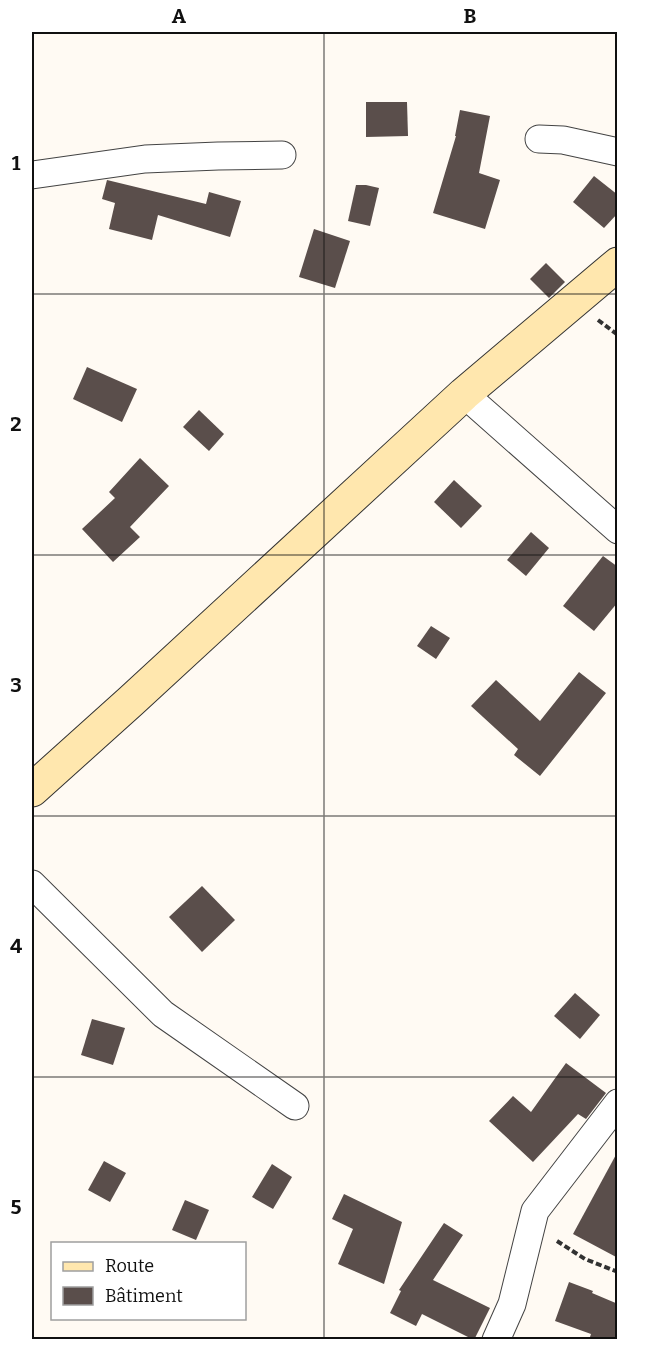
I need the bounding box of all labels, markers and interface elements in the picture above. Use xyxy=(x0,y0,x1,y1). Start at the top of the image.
text: A xyxy=(172,4,187,28)
text: B xyxy=(464,4,477,28)
text: 1 xyxy=(12,151,21,175)
text: 2 xyxy=(10,412,22,436)
text: 3 xyxy=(10,673,22,697)
text: 4 xyxy=(10,934,22,958)
text: 5 xyxy=(11,1195,22,1219)
legend xyxy=(51,1242,246,1320)
text: Route xyxy=(105,1255,154,1277)
text: Bâtiment xyxy=(105,1285,183,1307)

